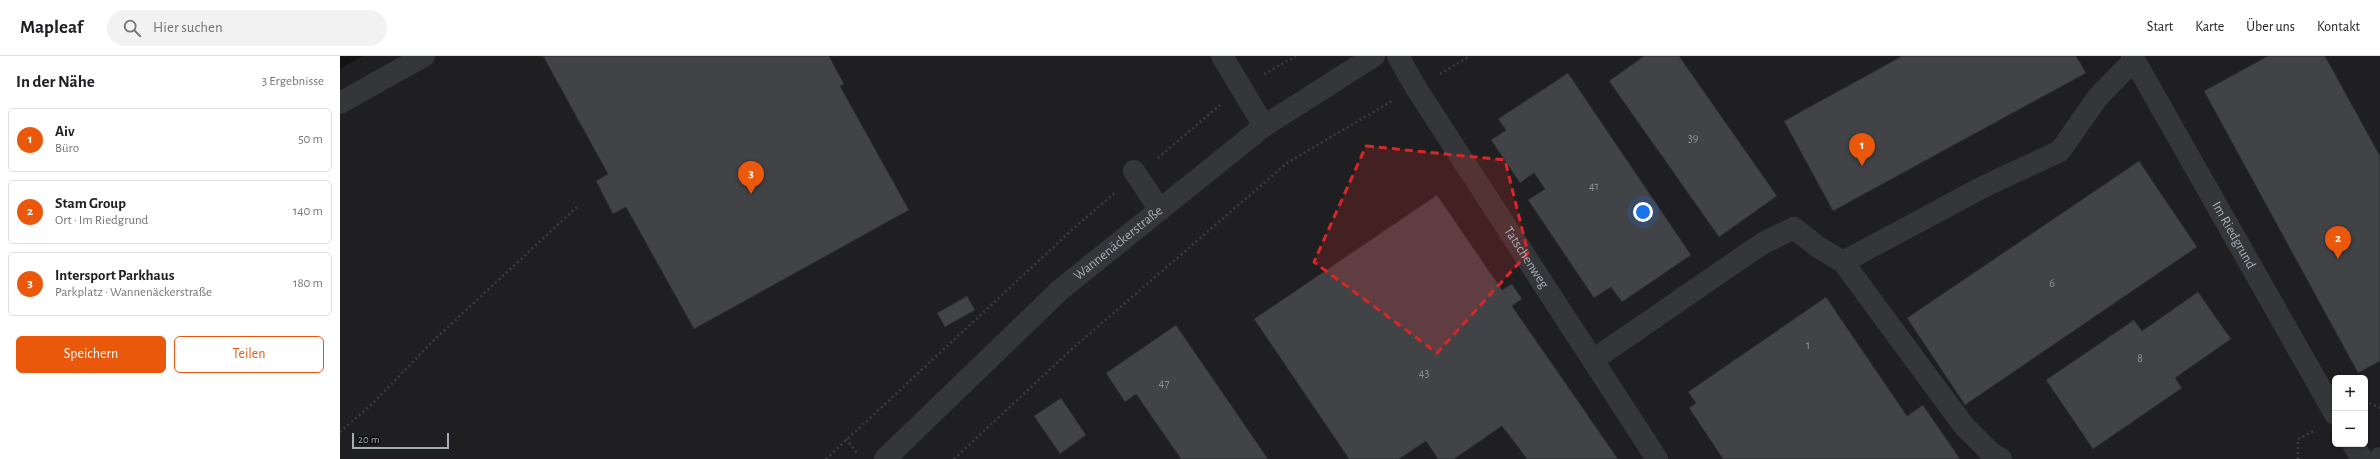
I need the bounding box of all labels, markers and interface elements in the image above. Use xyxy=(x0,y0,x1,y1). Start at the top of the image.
search box xyxy=(107,10,387,46)
icon: search xyxy=(121,17,143,39)
text: Mapleaf xyxy=(20,18,83,37)
text: Hier suchen xyxy=(153,20,223,35)
text: Start xyxy=(2147,20,2173,34)
text: Karte xyxy=(2195,20,2224,34)
text: Über uns xyxy=(2246,20,2295,34)
text: Kontakt xyxy=(2317,20,2360,34)
text: In der Nähe xyxy=(16,73,95,90)
text: 3 Ergebnisse xyxy=(262,75,324,88)
text: Aiv xyxy=(55,124,75,139)
house number: 39 xyxy=(1688,132,1699,144)
text: 1 xyxy=(28,133,32,146)
text: 50 m xyxy=(298,133,323,146)
pin: 1 xyxy=(1849,133,1875,166)
text: Büro xyxy=(55,142,79,155)
pin: 3 xyxy=(738,161,764,194)
house number: 41 xyxy=(1589,180,1599,192)
text: Stam Group xyxy=(55,196,126,211)
street label: Im Riedgrund xyxy=(2209,199,2258,271)
your location xyxy=(1633,202,1653,222)
street label: Wannenäckerstraße xyxy=(1071,203,1165,283)
text: 2 xyxy=(27,205,33,218)
text: 140 m xyxy=(293,205,323,218)
text: Ort · Im Riedgrund xyxy=(55,214,148,227)
street label: Tatschenweg xyxy=(1501,224,1551,291)
pin: 2 xyxy=(2325,226,2351,259)
text: Intersport Parkhaus xyxy=(55,268,174,283)
text: 3 xyxy=(27,277,33,290)
text: 180 m xyxy=(293,277,323,290)
house number: 6 xyxy=(2049,277,2055,289)
text: Parkplatz · Wannenäckerstraße xyxy=(55,286,212,299)
button: Speichern xyxy=(16,336,166,373)
button: Teilen xyxy=(174,336,324,373)
house number: 1 xyxy=(1806,339,1810,351)
house number: 8 xyxy=(2137,352,2143,364)
house number: 43 xyxy=(1419,367,1429,379)
map controls xyxy=(2332,375,2368,447)
button: + xyxy=(2332,375,2368,411)
house number: 47 xyxy=(1159,377,1169,389)
button: − xyxy=(2332,411,2368,447)
scale bar xyxy=(352,431,449,450)
text: 20 m xyxy=(358,434,379,445)

